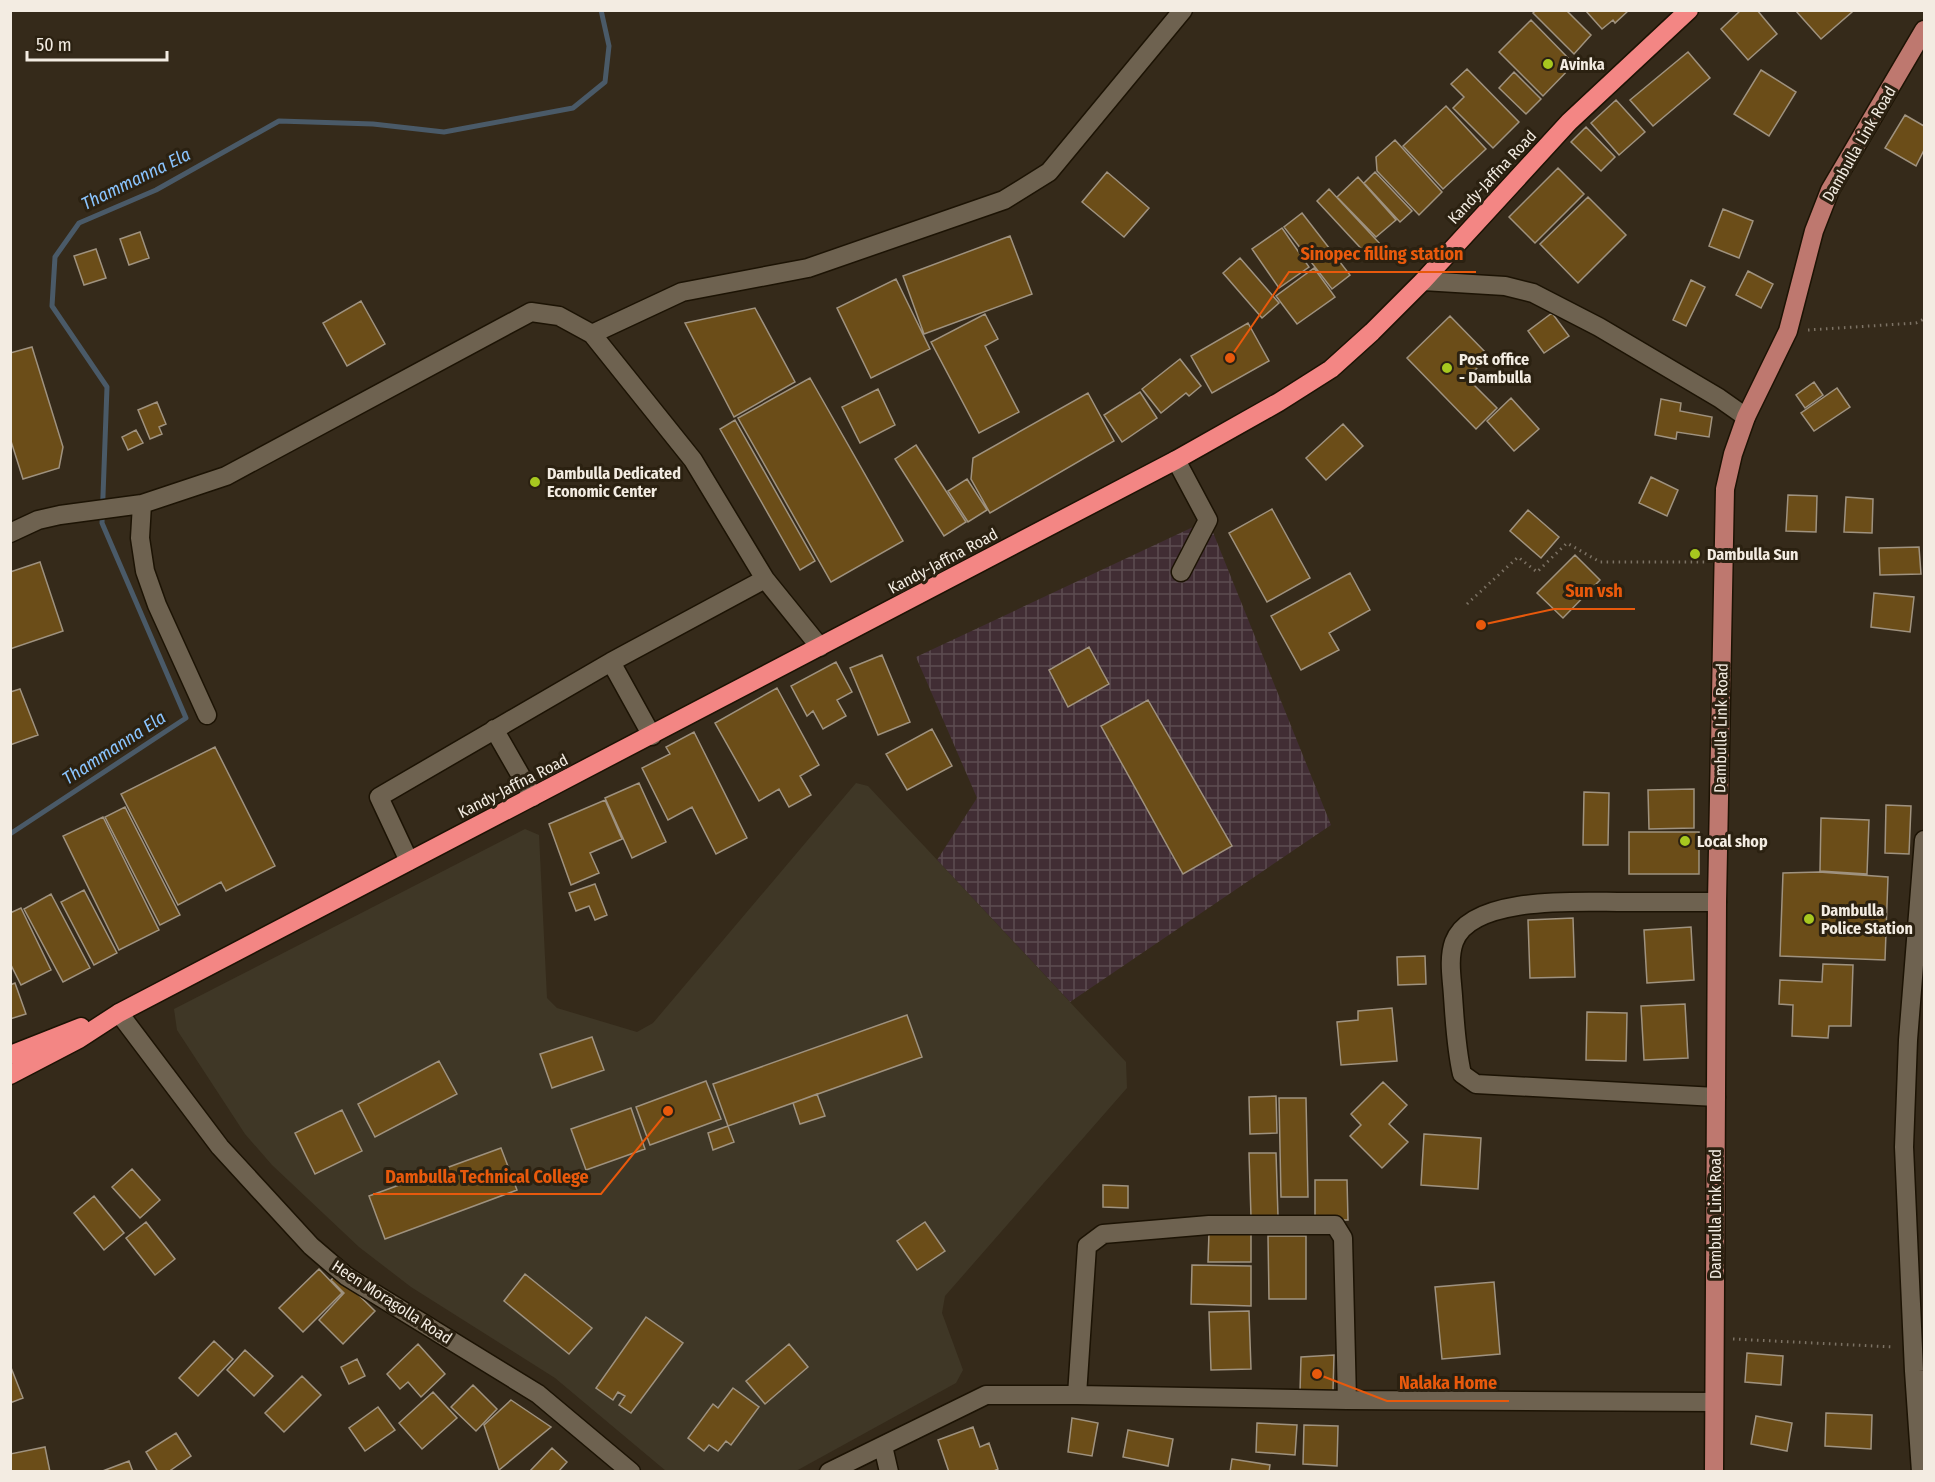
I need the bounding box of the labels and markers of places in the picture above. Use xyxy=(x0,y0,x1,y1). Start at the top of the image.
place label: Avinka xyxy=(1559,55,1605,74)
marker: Avinka xyxy=(1541,57,1555,71)
callout: Sinopec filling station xyxy=(1289,236,1476,272)
place label: Post office - Dambulla xyxy=(1459,350,1531,387)
marker: Post office - Dambulla xyxy=(1440,361,1454,375)
place label: Dambulla Dedicated Economic Center xyxy=(547,464,681,501)
marker: Dambulla Dedicated Economic Center xyxy=(528,475,542,489)
place label: Dambulla Sun xyxy=(1707,545,1798,564)
marker: Dambulla Sun xyxy=(1688,547,1702,561)
callout: Sun vsh xyxy=(1554,573,1635,609)
place label: Local shop xyxy=(1697,832,1768,851)
marker: Local shop xyxy=(1678,834,1692,848)
place label: Dambulla Police Station xyxy=(1821,901,1913,938)
marker: Dambulla Police Station xyxy=(1802,912,1816,926)
callout: Dambulla Technical College xyxy=(373,1158,601,1194)
callout: Nalaka Home xyxy=(1387,1365,1509,1401)

